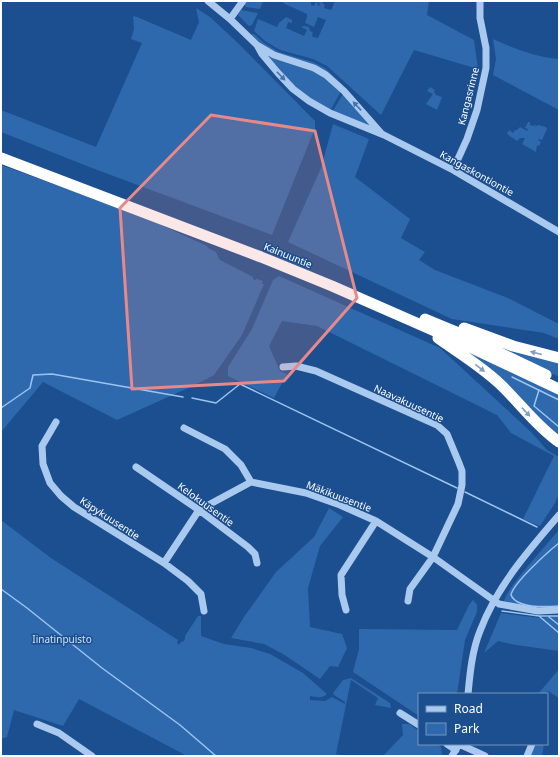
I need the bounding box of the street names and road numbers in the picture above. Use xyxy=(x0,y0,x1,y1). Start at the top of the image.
street label: Kangasrinne xyxy=(454,65,482,126)
street label: Kangaskontiontie xyxy=(438,147,517,199)
street label: Kainuuntie xyxy=(262,239,315,271)
street label: Naavakuusentie xyxy=(372,381,447,425)
street label: Mäkikuusentie xyxy=(304,477,374,515)
street label: Kelokuusentie xyxy=(175,479,237,529)
street label: Käpykuusentie xyxy=(77,493,143,543)

